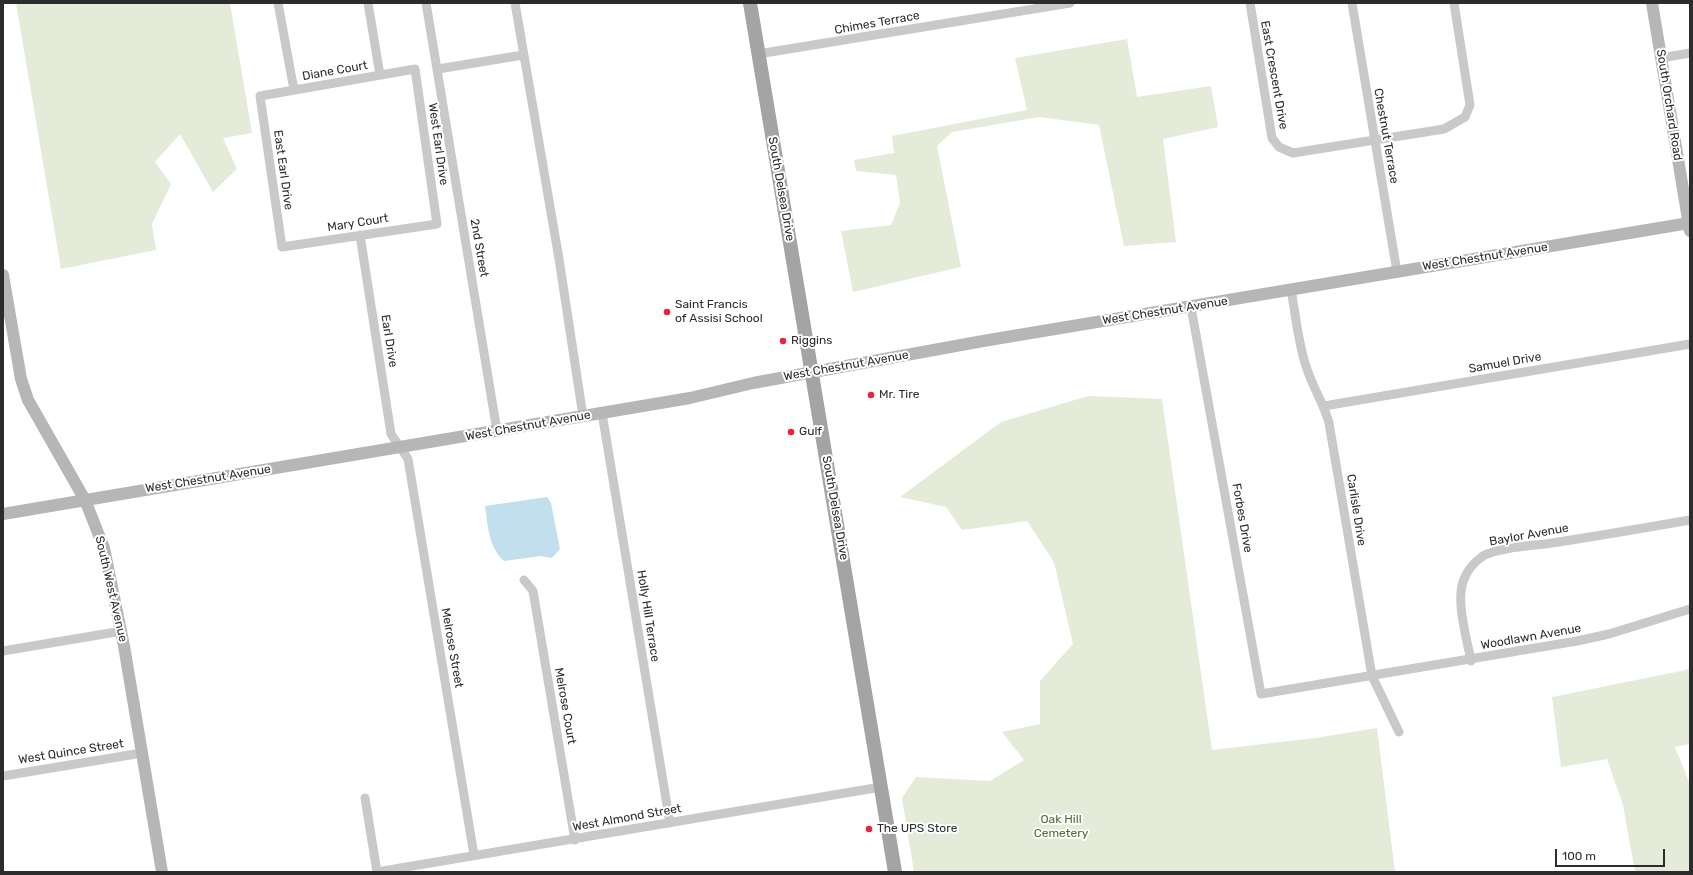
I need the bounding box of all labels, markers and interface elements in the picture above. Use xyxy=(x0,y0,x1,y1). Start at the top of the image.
street label: Chimes Terrace xyxy=(833,8,921,38)
street label: East Crescent Drive xyxy=(1257,20,1291,130)
street label: South Orchard Road xyxy=(1653,48,1685,162)
street label: Diane Court xyxy=(301,58,369,84)
street label: Chestnut Terrace xyxy=(1371,87,1401,185)
street label: West Earl Drive xyxy=(425,102,451,186)
street label: East Earl Drive xyxy=(270,129,296,211)
street label: South Delsea Drive xyxy=(765,136,797,242)
street label: Mary Court xyxy=(326,211,390,235)
street label: 2nd Street xyxy=(467,218,491,278)
street label: West Chestnut Avenue xyxy=(1421,240,1549,274)
street label: West Chestnut Avenue xyxy=(1101,294,1229,328)
place label: Saint Francis of Assisi School xyxy=(675,298,763,326)
marker: Saint Francis of Assisi School xyxy=(662,307,672,317)
street label: Earl Drive xyxy=(378,314,400,368)
place label: Riggins xyxy=(791,334,832,348)
marker: Riggins xyxy=(778,336,788,346)
street label: West Chestnut Avenue xyxy=(782,348,910,384)
street label: Samuel Drive xyxy=(1468,350,1542,376)
place label: Mr. Tire xyxy=(879,388,919,402)
marker: Mr. Tire xyxy=(866,390,876,400)
street label: West Chestnut Avenue xyxy=(464,408,592,444)
place label: Gulf xyxy=(799,425,822,439)
marker: Gulf xyxy=(786,427,796,437)
street label: South Delsea Drive xyxy=(819,455,851,561)
street label: West Chestnut Avenue xyxy=(144,462,272,496)
street label: Carlisle Drive xyxy=(1343,473,1369,547)
street label: Forbes Drive xyxy=(1229,482,1255,554)
street label: Baylor Avenue xyxy=(1488,521,1570,549)
street label: South West Avenue xyxy=(92,535,130,643)
street label: Holly Hill Terrace xyxy=(634,569,662,663)
street label: Melrose Street xyxy=(438,607,466,689)
street label: Woodlawn Avenue xyxy=(1480,621,1582,653)
street label: Melrose Court xyxy=(551,667,579,745)
street label: West Quince Street xyxy=(17,737,125,767)
street label: West Almond Street xyxy=(571,801,683,835)
park label: Oak Hill Cemetery xyxy=(1034,813,1088,841)
place label: The UPS Store xyxy=(877,822,957,836)
marker: The UPS Store xyxy=(864,824,874,834)
scale bar xyxy=(1557,841,1667,867)
text: 100 m xyxy=(1562,849,1596,863)

